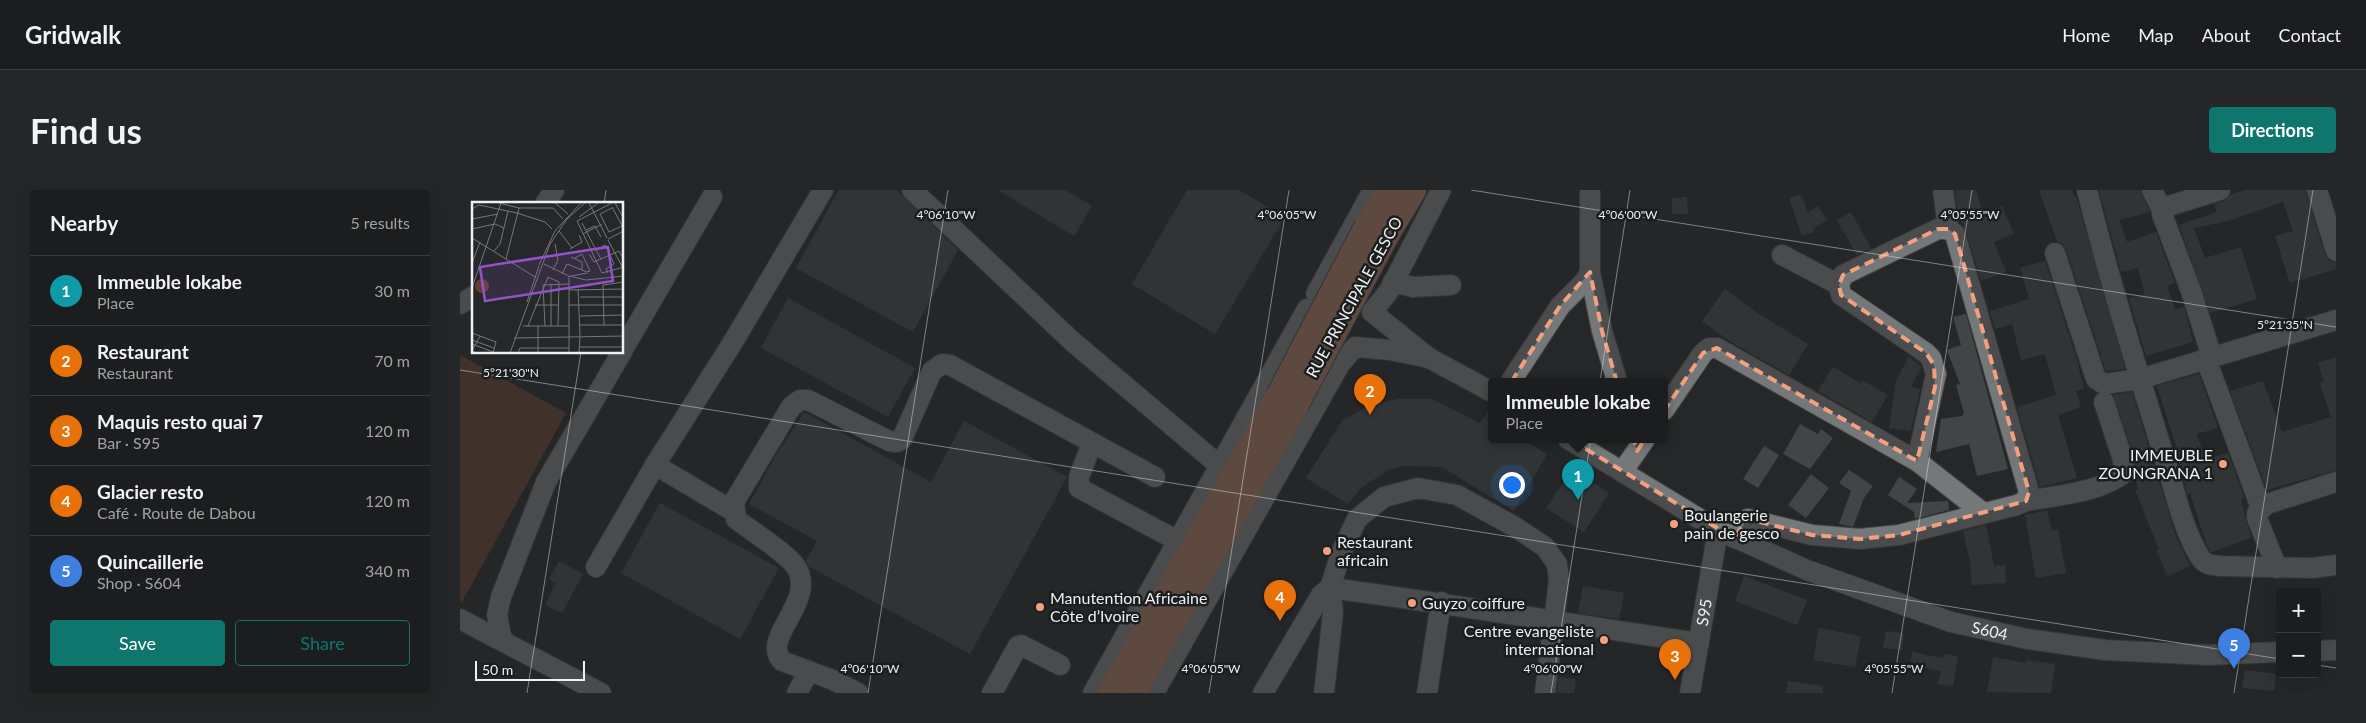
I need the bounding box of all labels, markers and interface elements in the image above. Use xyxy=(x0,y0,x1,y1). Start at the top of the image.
text: Gridwalk xyxy=(25,20,121,49)
text: Home xyxy=(2062,24,2110,46)
text: Map xyxy=(2138,24,2174,46)
text: About xyxy=(2202,24,2251,46)
text: Contact xyxy=(2279,24,2341,46)
button: Directions xyxy=(2209,107,2336,153)
text: Find us xyxy=(30,109,142,151)
inset map xyxy=(472,202,624,354)
text: 4°06'10"W xyxy=(916,207,976,222)
text: 4°06'05"W xyxy=(1257,207,1317,222)
text: 4°06'00"W xyxy=(1598,207,1658,222)
text: 4°05'55"W xyxy=(1940,207,2000,222)
text: Nearby xyxy=(50,210,118,235)
text: 5 results xyxy=(350,213,410,232)
street label: RUE PRINCIPALE GESCO xyxy=(1301,213,1406,380)
text: Immeuble lokabe xyxy=(97,270,242,293)
text: 1 xyxy=(61,281,71,300)
text: 30 m xyxy=(374,281,410,300)
text: Place xyxy=(97,293,134,312)
text: 5°21'35"N xyxy=(2257,317,2313,332)
text: Restaurant xyxy=(97,340,189,363)
text: 2 xyxy=(61,351,71,370)
text: 70 m xyxy=(374,351,410,370)
text: Restaurant xyxy=(97,363,173,382)
text: 5°21'30"N xyxy=(483,365,539,380)
pin: 2 xyxy=(1354,374,1386,415)
popup xyxy=(1488,378,1668,443)
text: Immeuble lokabe xyxy=(1506,390,1650,413)
text: Maquis resto quai 7 xyxy=(97,410,263,433)
text: Place xyxy=(1506,413,1543,432)
text: 3 xyxy=(61,421,71,440)
text: 120 m xyxy=(365,421,410,440)
text: Bar · S95 xyxy=(97,433,160,452)
place label: IMMEUBLE ZOUNGRANA 1 xyxy=(2098,445,2213,482)
marker: IMMEUBLE ZOUNGRANA 1 xyxy=(2217,458,2229,470)
pin: 1 xyxy=(1562,459,1594,500)
your location xyxy=(1499,472,1525,498)
text: Glacier resto xyxy=(97,480,204,503)
text: 4 xyxy=(61,491,71,510)
text: 120 m xyxy=(365,491,410,510)
text: Café · Route de Dabou xyxy=(97,503,256,522)
place label: Boulangerie pain de gesco xyxy=(1684,505,1779,542)
marker: Boulangerie pain de gesco xyxy=(1668,518,1680,530)
place label: Restaurant africain xyxy=(1337,532,1413,569)
marker: Restaurant africain xyxy=(1321,545,1333,557)
text: Quincaillerie xyxy=(97,550,204,573)
text: 5 xyxy=(61,561,71,580)
text: 340 m xyxy=(365,561,410,580)
text: Shop · S604 xyxy=(97,573,181,592)
pin: 4 xyxy=(1264,580,1296,621)
place label: Manutention Africaine Côte d’Ivoire xyxy=(1050,588,1207,625)
map controls xyxy=(2276,588,2321,678)
button: + xyxy=(2276,588,2321,633)
place label: Guyzo coiffure xyxy=(1422,593,1525,612)
marker: Guyzo coiffure xyxy=(1406,597,1418,609)
street label: S95 xyxy=(1692,597,1715,627)
marker: Manutention Africaine Côte d’Ivoire xyxy=(1034,601,1046,613)
street label: S604 xyxy=(1970,617,2010,643)
button: Save xyxy=(50,620,225,666)
button: Share xyxy=(235,620,410,666)
place label: Centre evangeliste international xyxy=(1464,621,1594,658)
pin: 5 xyxy=(2218,628,2250,669)
button: − xyxy=(2276,633,2321,678)
marker: Centre evangeliste international xyxy=(1598,634,1610,646)
pin: 3 xyxy=(1659,639,1691,680)
scale bar xyxy=(475,658,585,681)
text: 50 m xyxy=(482,661,513,678)
text: 4°06'10"W xyxy=(840,661,900,676)
text: 4°06'05"W xyxy=(1181,661,1241,676)
text: 4°06'00"W xyxy=(1523,661,1583,676)
text: 4°05'55"W xyxy=(1864,661,1924,676)

